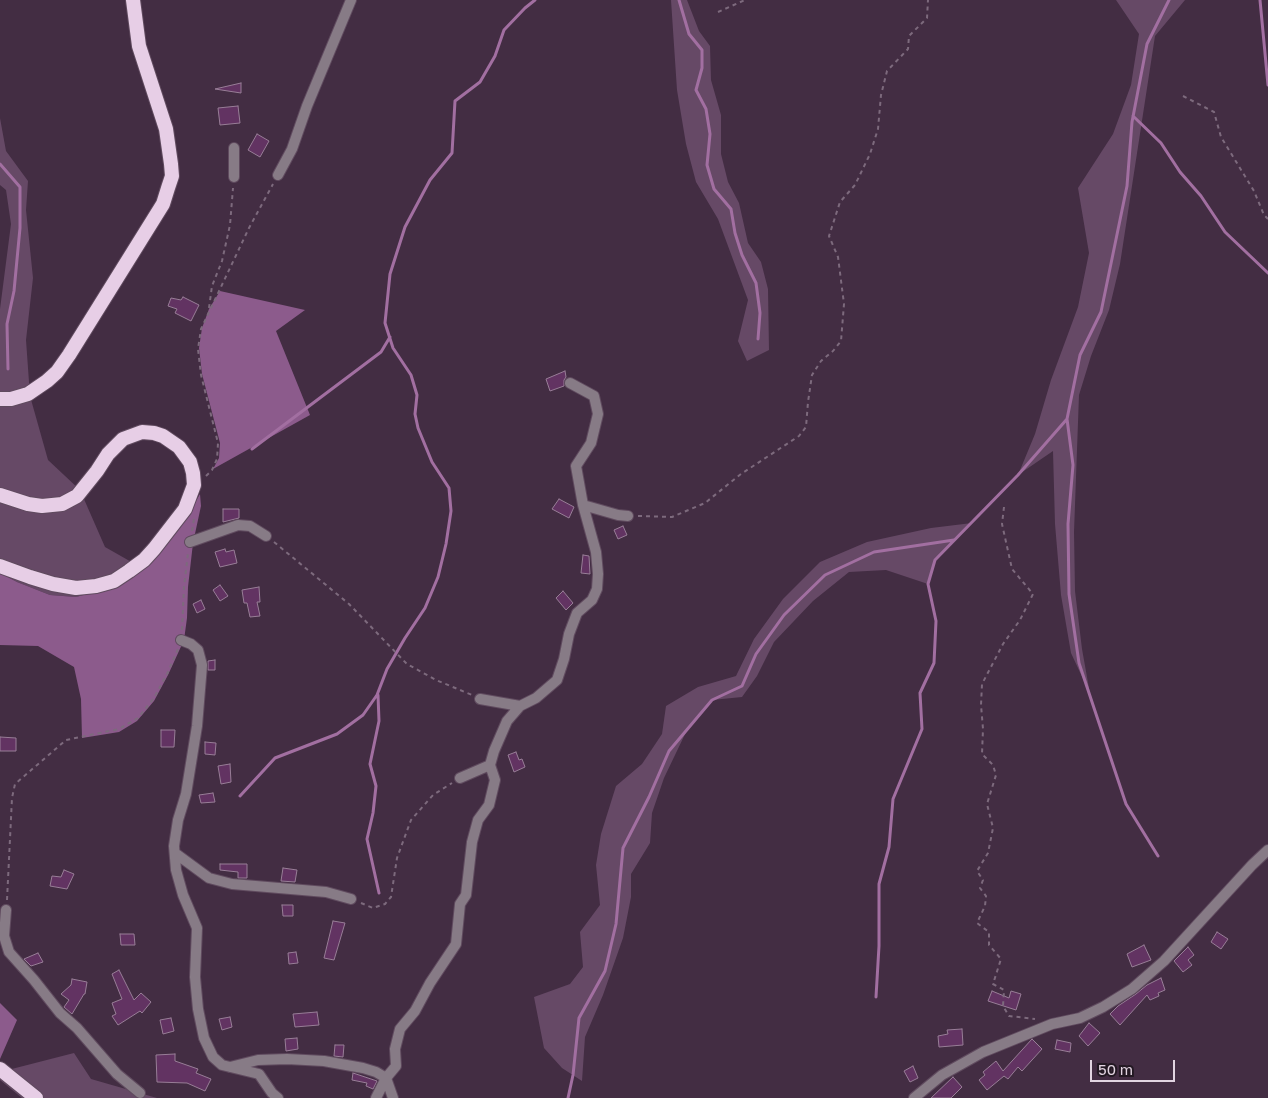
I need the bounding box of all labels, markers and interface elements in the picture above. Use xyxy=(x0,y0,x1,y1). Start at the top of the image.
scale bar xyxy=(1093,1050,1178,1082)
text: 50 m xyxy=(1098,1060,1133,1078)

